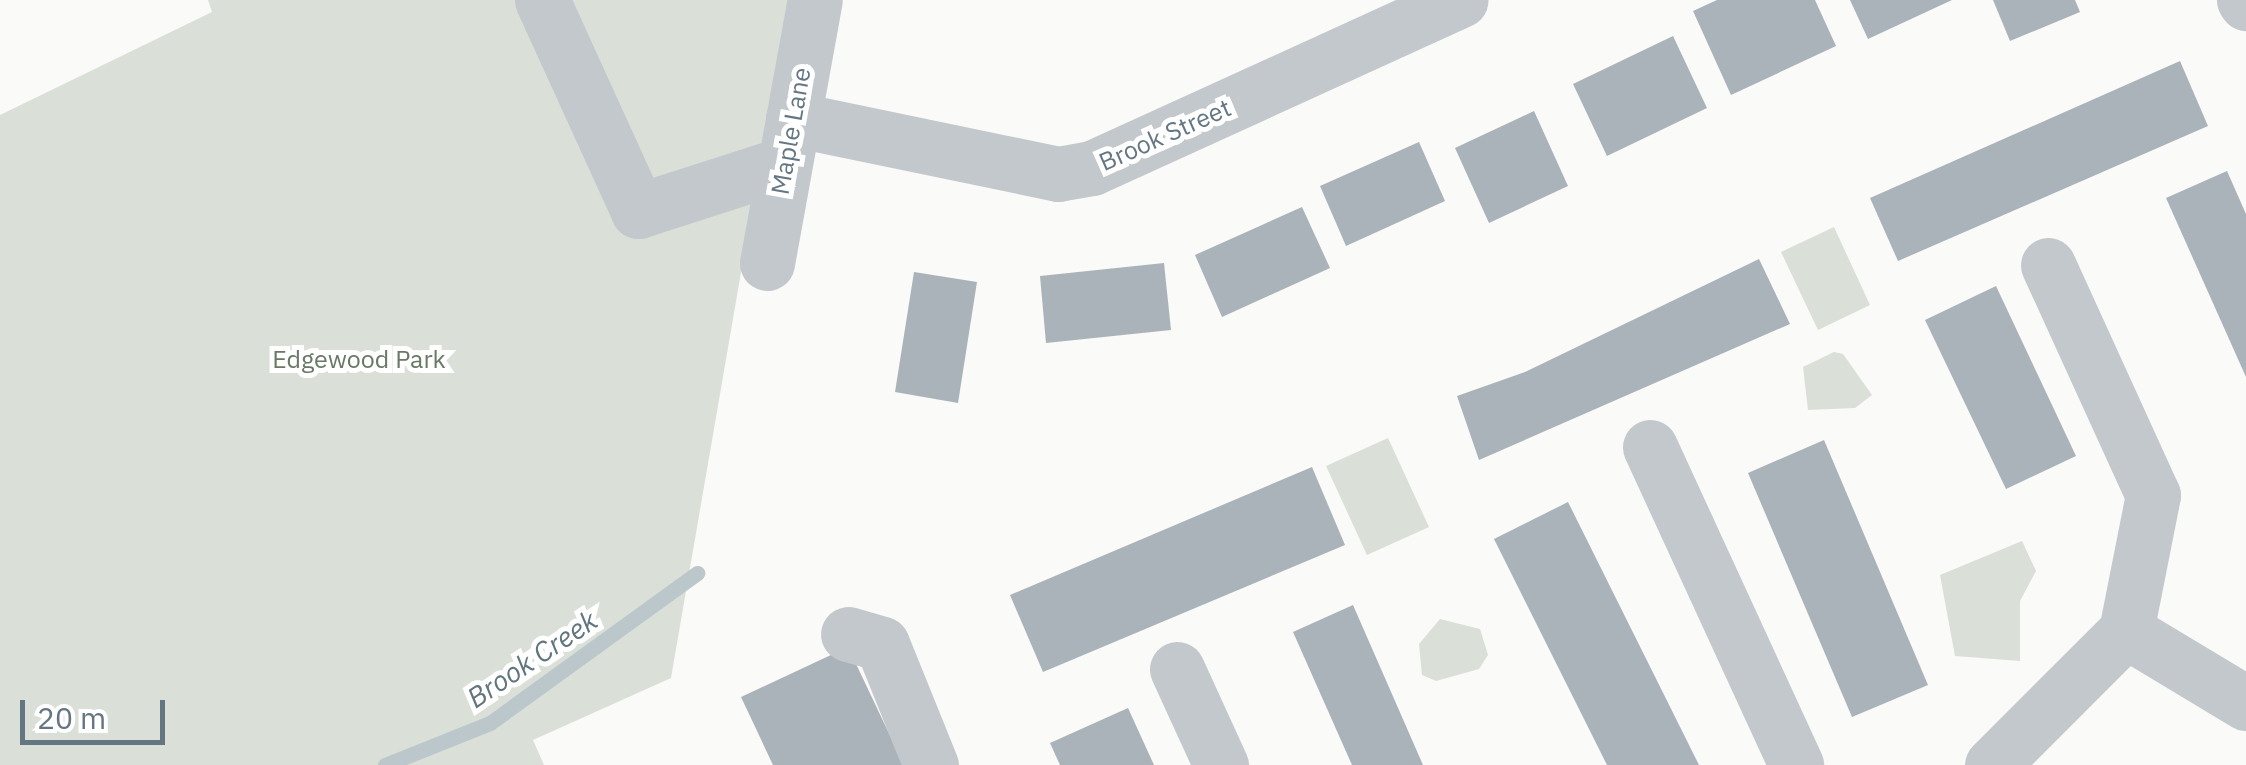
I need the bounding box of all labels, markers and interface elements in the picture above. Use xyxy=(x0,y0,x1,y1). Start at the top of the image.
street label: Maple Lane xyxy=(765,65,817,197)
street label: Brook Street xyxy=(1094,93,1236,177)
park label: Edgewood Park xyxy=(272,344,446,374)
water label: Brook Creek xyxy=(461,603,603,715)
scale bar xyxy=(25,680,170,742)
text: 20 m xyxy=(37,698,106,737)

